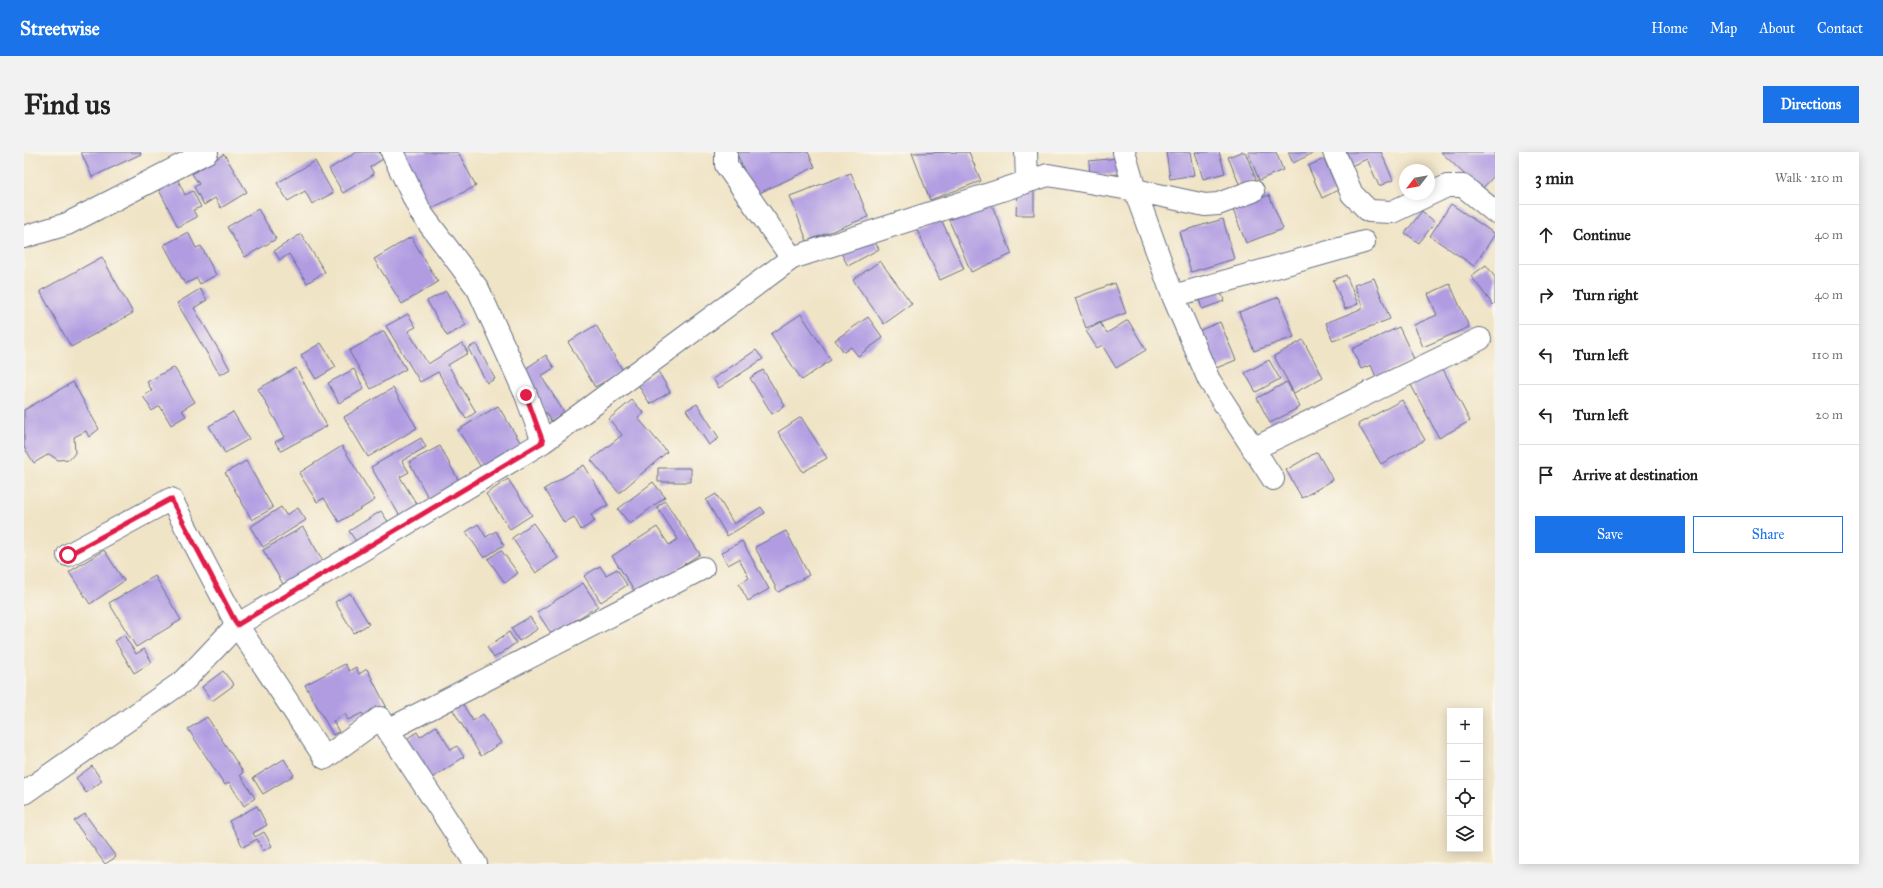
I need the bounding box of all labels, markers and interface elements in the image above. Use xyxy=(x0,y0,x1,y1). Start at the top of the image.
text: Streetwise xyxy=(20,17,100,40)
text: Home xyxy=(1651,20,1688,37)
text: Map xyxy=(1710,20,1737,37)
text: About xyxy=(1759,20,1795,37)
text: Contact xyxy=(1817,20,1863,37)
button: Directions xyxy=(1763,86,1859,123)
text: Find us xyxy=(24,87,110,122)
north arrow xyxy=(1399,164,1435,200)
text: 3 min xyxy=(1535,168,1574,189)
text: Walk · 210 m xyxy=(1775,170,1843,186)
icon: ahead xyxy=(1535,224,1557,246)
text: Continue xyxy=(1573,226,1631,244)
text: 40 m xyxy=(1814,227,1843,243)
icon: right xyxy=(1535,284,1557,306)
text: Turn right xyxy=(1573,286,1638,304)
text: 40 m xyxy=(1814,287,1843,303)
icon: left xyxy=(1535,344,1557,366)
text: Turn left xyxy=(1573,346,1629,364)
text: 110 m xyxy=(1811,347,1843,363)
route end xyxy=(517,386,535,404)
icon: left xyxy=(1535,404,1557,426)
text: Turn left xyxy=(1573,406,1629,424)
text: 20 m xyxy=(1815,407,1843,423)
icon: arrive xyxy=(1535,464,1557,486)
text: Arrive at destination xyxy=(1573,466,1698,484)
button: Save xyxy=(1535,516,1685,553)
button: Share xyxy=(1693,516,1843,553)
route start xyxy=(59,546,77,564)
map controls xyxy=(1447,708,1483,852)
button: + xyxy=(1447,708,1483,744)
button: − xyxy=(1447,744,1483,780)
button: locate xyxy=(1447,780,1483,816)
button: layers xyxy=(1447,816,1483,852)

